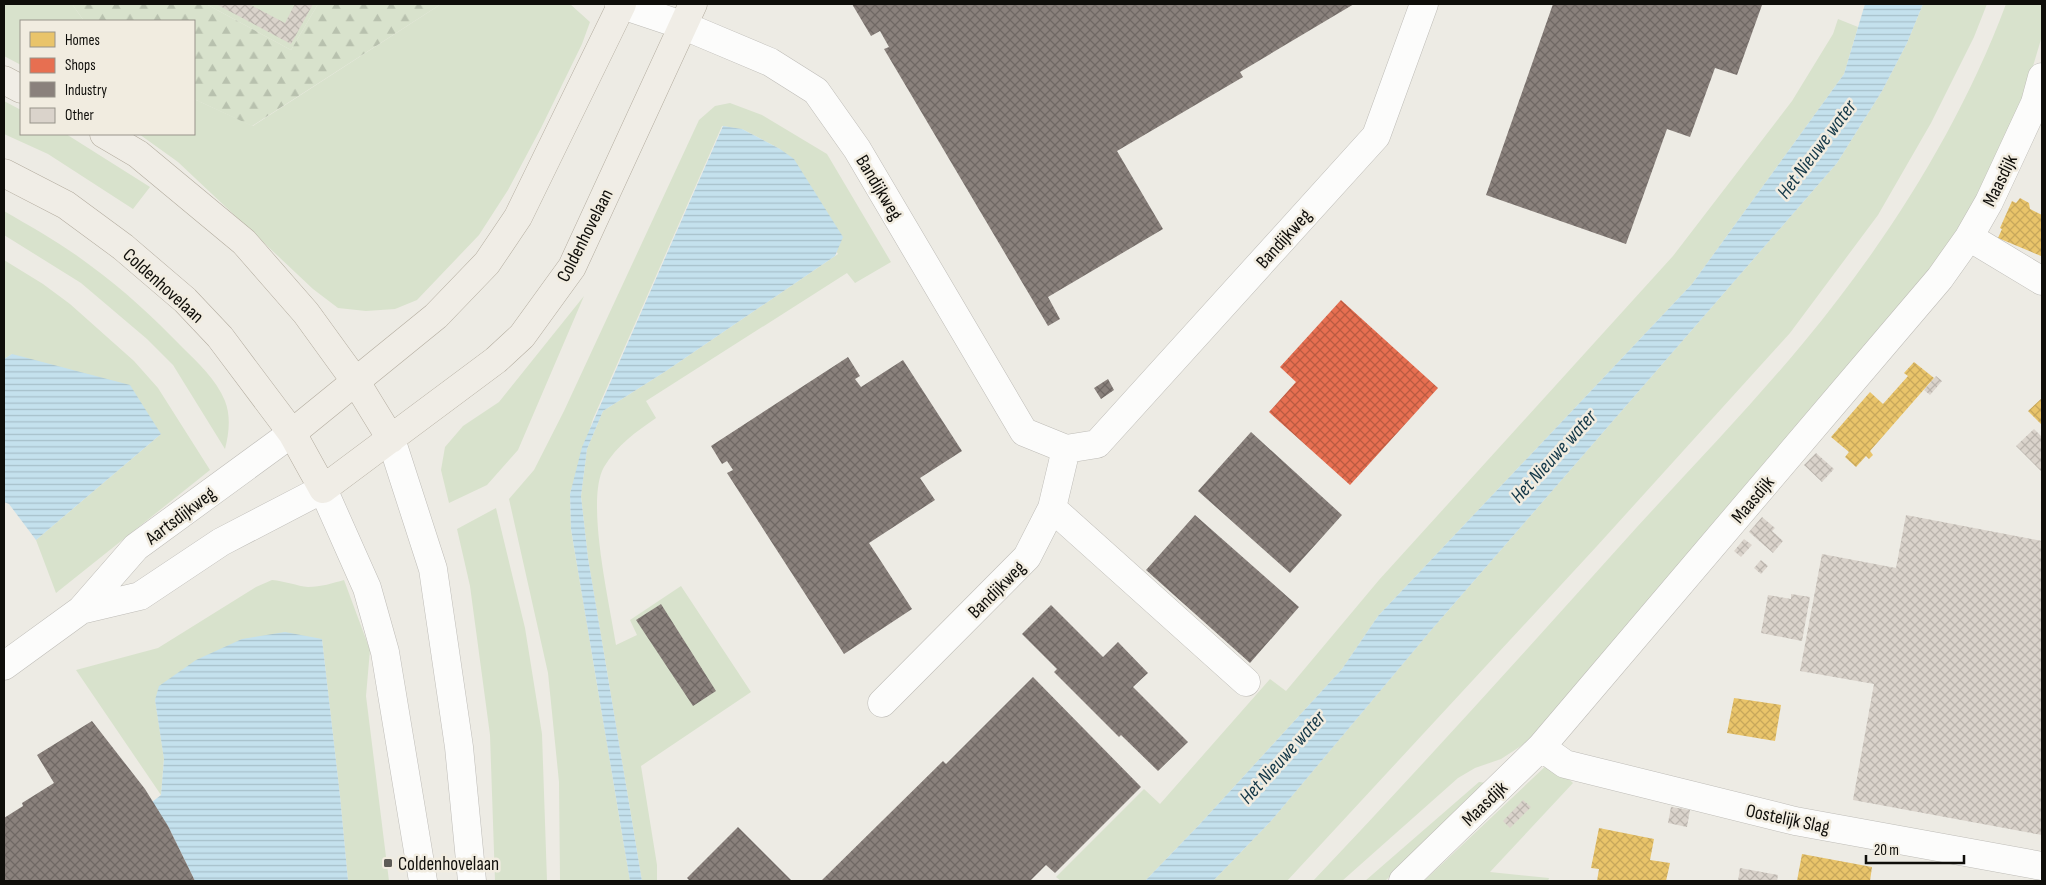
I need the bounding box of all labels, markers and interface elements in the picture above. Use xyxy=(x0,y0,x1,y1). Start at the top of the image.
legend xyxy=(20,20,195,135)
text: Homes xyxy=(65,31,100,50)
text: Shops xyxy=(65,56,96,75)
text: Industry xyxy=(65,81,107,100)
water label: Het Nieuwe water xyxy=(1772,95,1862,204)
text: Other xyxy=(65,106,94,125)
street label: Maasdijk xyxy=(1978,150,2023,210)
street label: Bandijkweg xyxy=(850,151,907,225)
street label: Coldenhovelaan xyxy=(552,185,619,286)
street label: Bandijkweg xyxy=(1252,204,1317,273)
street label: Coldenhovelaan xyxy=(118,244,208,329)
water label: Het Nieuwe water xyxy=(1506,404,1603,508)
street label: Maasdijk xyxy=(1727,471,1780,528)
street label: Aartsdijkweg xyxy=(140,482,221,551)
street label: Bandijkweg xyxy=(964,556,1031,624)
water label: Het Nieuwe water xyxy=(1235,705,1332,809)
street label: Maasdijk xyxy=(1457,776,1513,831)
street label: Oostelijk Slag xyxy=(1744,799,1832,840)
scale bar xyxy=(1866,832,1964,864)
text: 20 m xyxy=(1874,841,1899,860)
place label: Coldenhovelaan xyxy=(398,853,499,876)
marker: Coldenhovelaan xyxy=(382,857,394,869)

